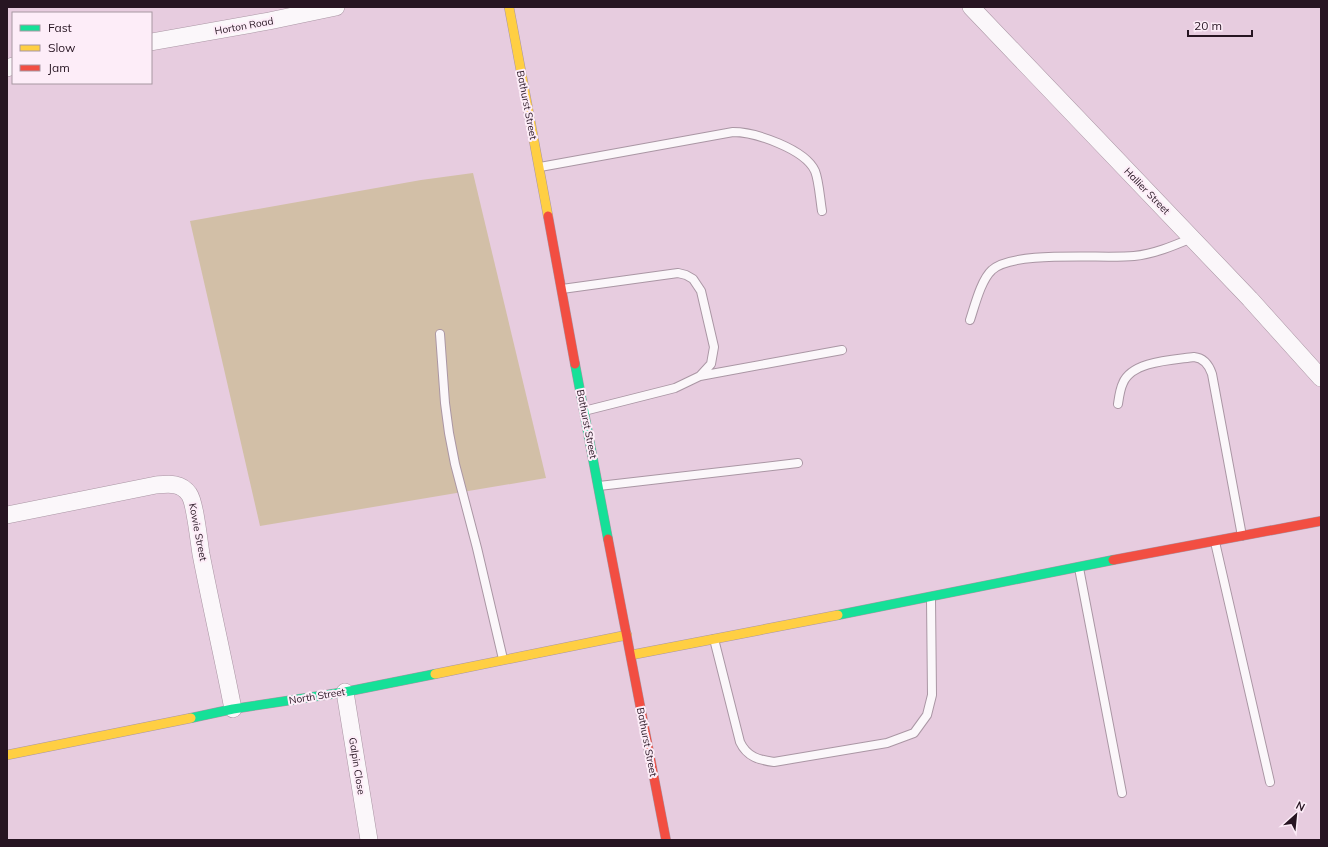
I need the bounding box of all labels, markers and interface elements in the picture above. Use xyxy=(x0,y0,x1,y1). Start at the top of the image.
legend xyxy=(12,12,152,84)
scale bar xyxy=(1188,12,1252,38)
street label: Horton Road xyxy=(214,14,274,38)
text: 20 m xyxy=(1194,18,1222,33)
text: Fast xyxy=(48,20,72,35)
text: Slow xyxy=(48,40,76,55)
text: Jam xyxy=(48,60,70,75)
street label: Bathurst Street xyxy=(514,69,540,141)
street label: Hallier Street xyxy=(1121,165,1173,218)
street label: Bathurst Street xyxy=(574,388,600,460)
street label: Kowie Street xyxy=(186,502,210,563)
street label: North Street xyxy=(288,685,347,707)
street label: Bathurst Street xyxy=(634,706,660,778)
street label: Galpin Close xyxy=(346,736,368,796)
north arrow xyxy=(1276,795,1316,835)
text: N xyxy=(1294,798,1307,814)

